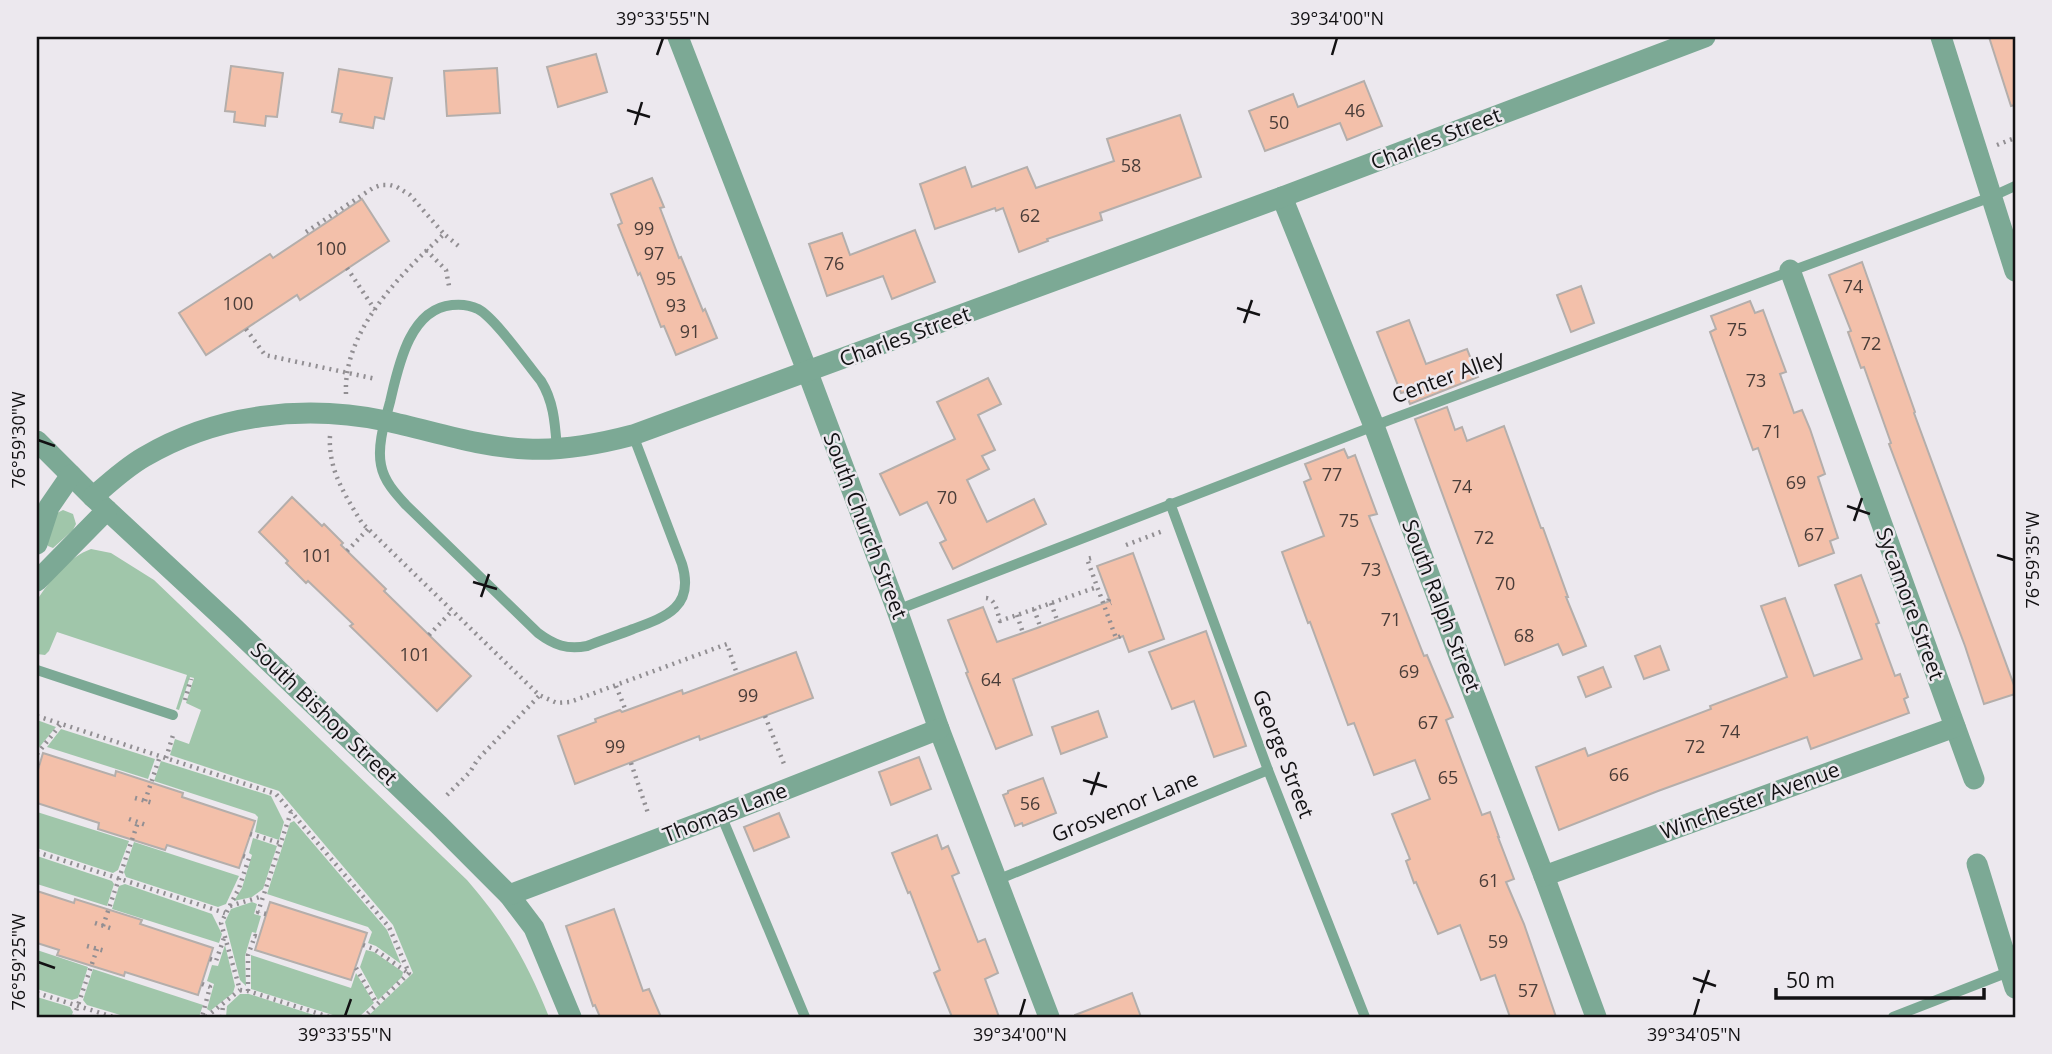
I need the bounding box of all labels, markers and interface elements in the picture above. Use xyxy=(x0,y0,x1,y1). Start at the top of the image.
text: 39°33'55"N xyxy=(616,6,710,30)
text: 39°34'00"N xyxy=(1290,6,1384,30)
house number: 46 xyxy=(1345,98,1365,122)
street label: Charles Street xyxy=(1366,100,1505,176)
house number: 50 xyxy=(1269,110,1289,134)
house number: 58 xyxy=(1121,153,1141,177)
house number: 62 xyxy=(1020,203,1040,227)
house number: 99 xyxy=(634,216,654,240)
house number: 100 xyxy=(316,236,346,260)
house number: 97 xyxy=(644,241,664,265)
house number: 76 xyxy=(824,251,844,275)
house number: 95 xyxy=(656,266,676,290)
house number: 74 xyxy=(1843,274,1863,298)
house number: 100 xyxy=(223,291,253,315)
house number: 93 xyxy=(666,293,686,317)
street label: Charles Street xyxy=(835,299,974,373)
house number: 75 xyxy=(1727,317,1747,341)
house number: 91 xyxy=(680,319,700,343)
house number: 72 xyxy=(1861,331,1881,355)
street label: Center Alley xyxy=(1388,343,1508,409)
house number: 73 xyxy=(1746,368,1766,392)
text: 76°59'30"W xyxy=(6,391,30,489)
house number: 71 xyxy=(1762,419,1782,443)
street label: South Church Street xyxy=(817,428,914,623)
house number: 77 xyxy=(1322,462,1342,486)
house number: 69 xyxy=(1786,470,1806,494)
house number: 74 xyxy=(1452,474,1472,498)
house number: 70 xyxy=(937,485,957,509)
house number: 75 xyxy=(1339,508,1359,532)
text: 76°59'35"W xyxy=(2020,511,2044,609)
street label: South Ralph Street xyxy=(1396,515,1488,696)
house number: 67 xyxy=(1804,522,1824,546)
street label: Sycamore Street xyxy=(1870,524,1952,684)
house number: 72 xyxy=(1474,525,1494,549)
house number: 101 xyxy=(302,543,332,567)
house number: 73 xyxy=(1361,557,1381,581)
house number: 70 xyxy=(1495,571,1515,595)
house number: 71 xyxy=(1381,607,1401,631)
house number: 68 xyxy=(1514,623,1534,647)
street label: South Bishop Street xyxy=(245,636,404,791)
house number: 101 xyxy=(400,642,430,666)
house number: 69 xyxy=(1399,659,1419,683)
house number: 64 xyxy=(981,667,1001,691)
house number: 99 xyxy=(738,683,758,707)
street label: George Street xyxy=(1247,685,1321,822)
house number: 67 xyxy=(1418,710,1438,734)
house number: 74 xyxy=(1720,719,1740,743)
house number: 99 xyxy=(605,734,625,758)
house number: 72 xyxy=(1685,734,1705,758)
street label: Winchester Avenue xyxy=(1656,755,1843,845)
house number: 66 xyxy=(1609,762,1629,786)
street label: Grosvenor Lane xyxy=(1047,764,1202,848)
house number: 65 xyxy=(1438,765,1458,789)
street label: Thomas Lane xyxy=(658,776,791,849)
house number: 56 xyxy=(1020,791,1040,815)
house number: 61 xyxy=(1479,868,1499,892)
text: 76°59'25"W xyxy=(6,913,30,1011)
house number: 59 xyxy=(1488,929,1508,953)
scale bar xyxy=(1776,956,1984,1000)
text: 50 m xyxy=(1786,966,1835,994)
house number: 57 xyxy=(1518,978,1538,1002)
text: 39°33'55"N xyxy=(298,1022,392,1046)
text: 39°34'00"N xyxy=(973,1022,1067,1046)
text: 39°34'05"N xyxy=(1647,1022,1741,1046)

